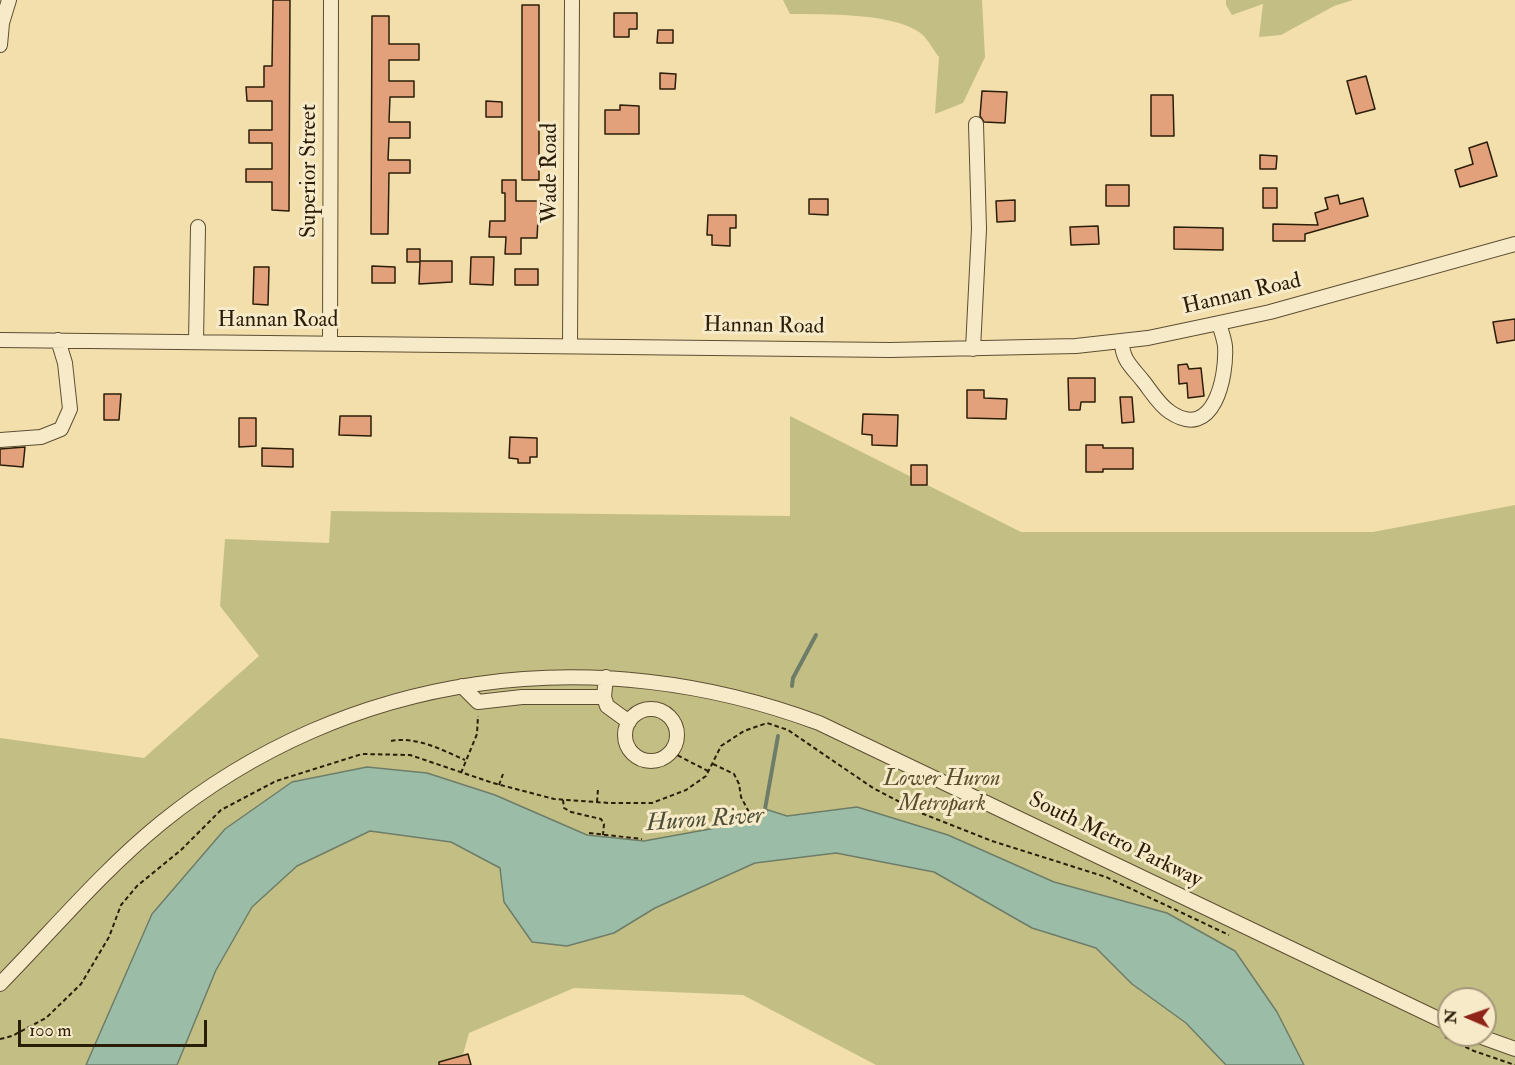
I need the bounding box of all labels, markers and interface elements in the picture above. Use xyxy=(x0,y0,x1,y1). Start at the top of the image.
street label: Superior Street xyxy=(297,104,323,238)
street label: Wade Road xyxy=(538,123,564,223)
street label: Hannan Road xyxy=(1180,269,1304,321)
street label: Hannan Road xyxy=(218,308,338,334)
street label: Hannan Road xyxy=(703,313,825,341)
park label: Lower Huron Metropark xyxy=(884,767,1000,818)
street label: South Metro Parkway xyxy=(1024,788,1206,894)
water label: Huron River xyxy=(645,803,765,839)
north arrow xyxy=(1437,987,1497,1047)
scale bar xyxy=(21,1008,210,1046)
text: N xyxy=(1441,1009,1461,1024)
text: 100 m xyxy=(29,1019,72,1042)

